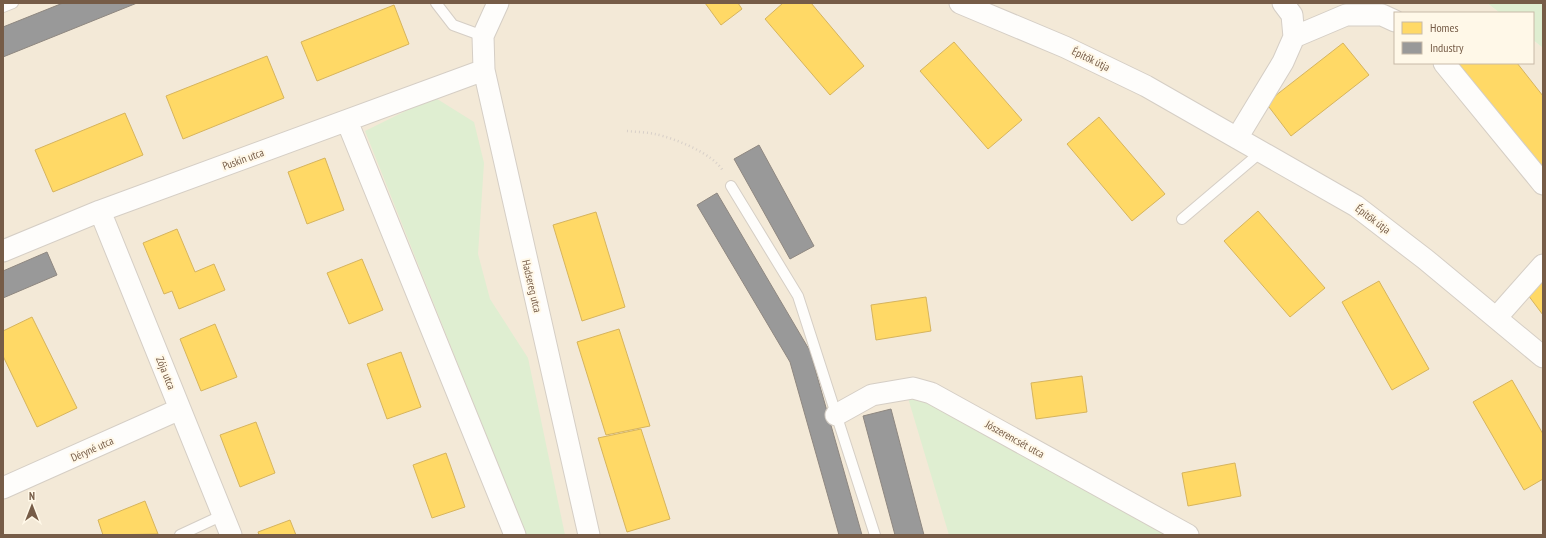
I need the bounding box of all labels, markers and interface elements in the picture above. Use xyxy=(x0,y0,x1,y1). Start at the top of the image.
legend xyxy=(1394,12,1534,64)
text: Homes xyxy=(1430,20,1458,35)
text: Industry xyxy=(1430,40,1464,55)
street label: Építők útja xyxy=(1070,44,1112,74)
street label: Puskin utca xyxy=(220,145,266,173)
street label: Építők útja xyxy=(1353,201,1393,237)
street label: Hadsereg utca xyxy=(519,258,545,314)
street label: Zója utca xyxy=(153,354,179,392)
street label: Jószerencsét utca xyxy=(982,417,1047,461)
street label: Déryné utca xyxy=(69,433,115,465)
north arrow xyxy=(12,486,52,526)
text: N xyxy=(29,489,35,503)

